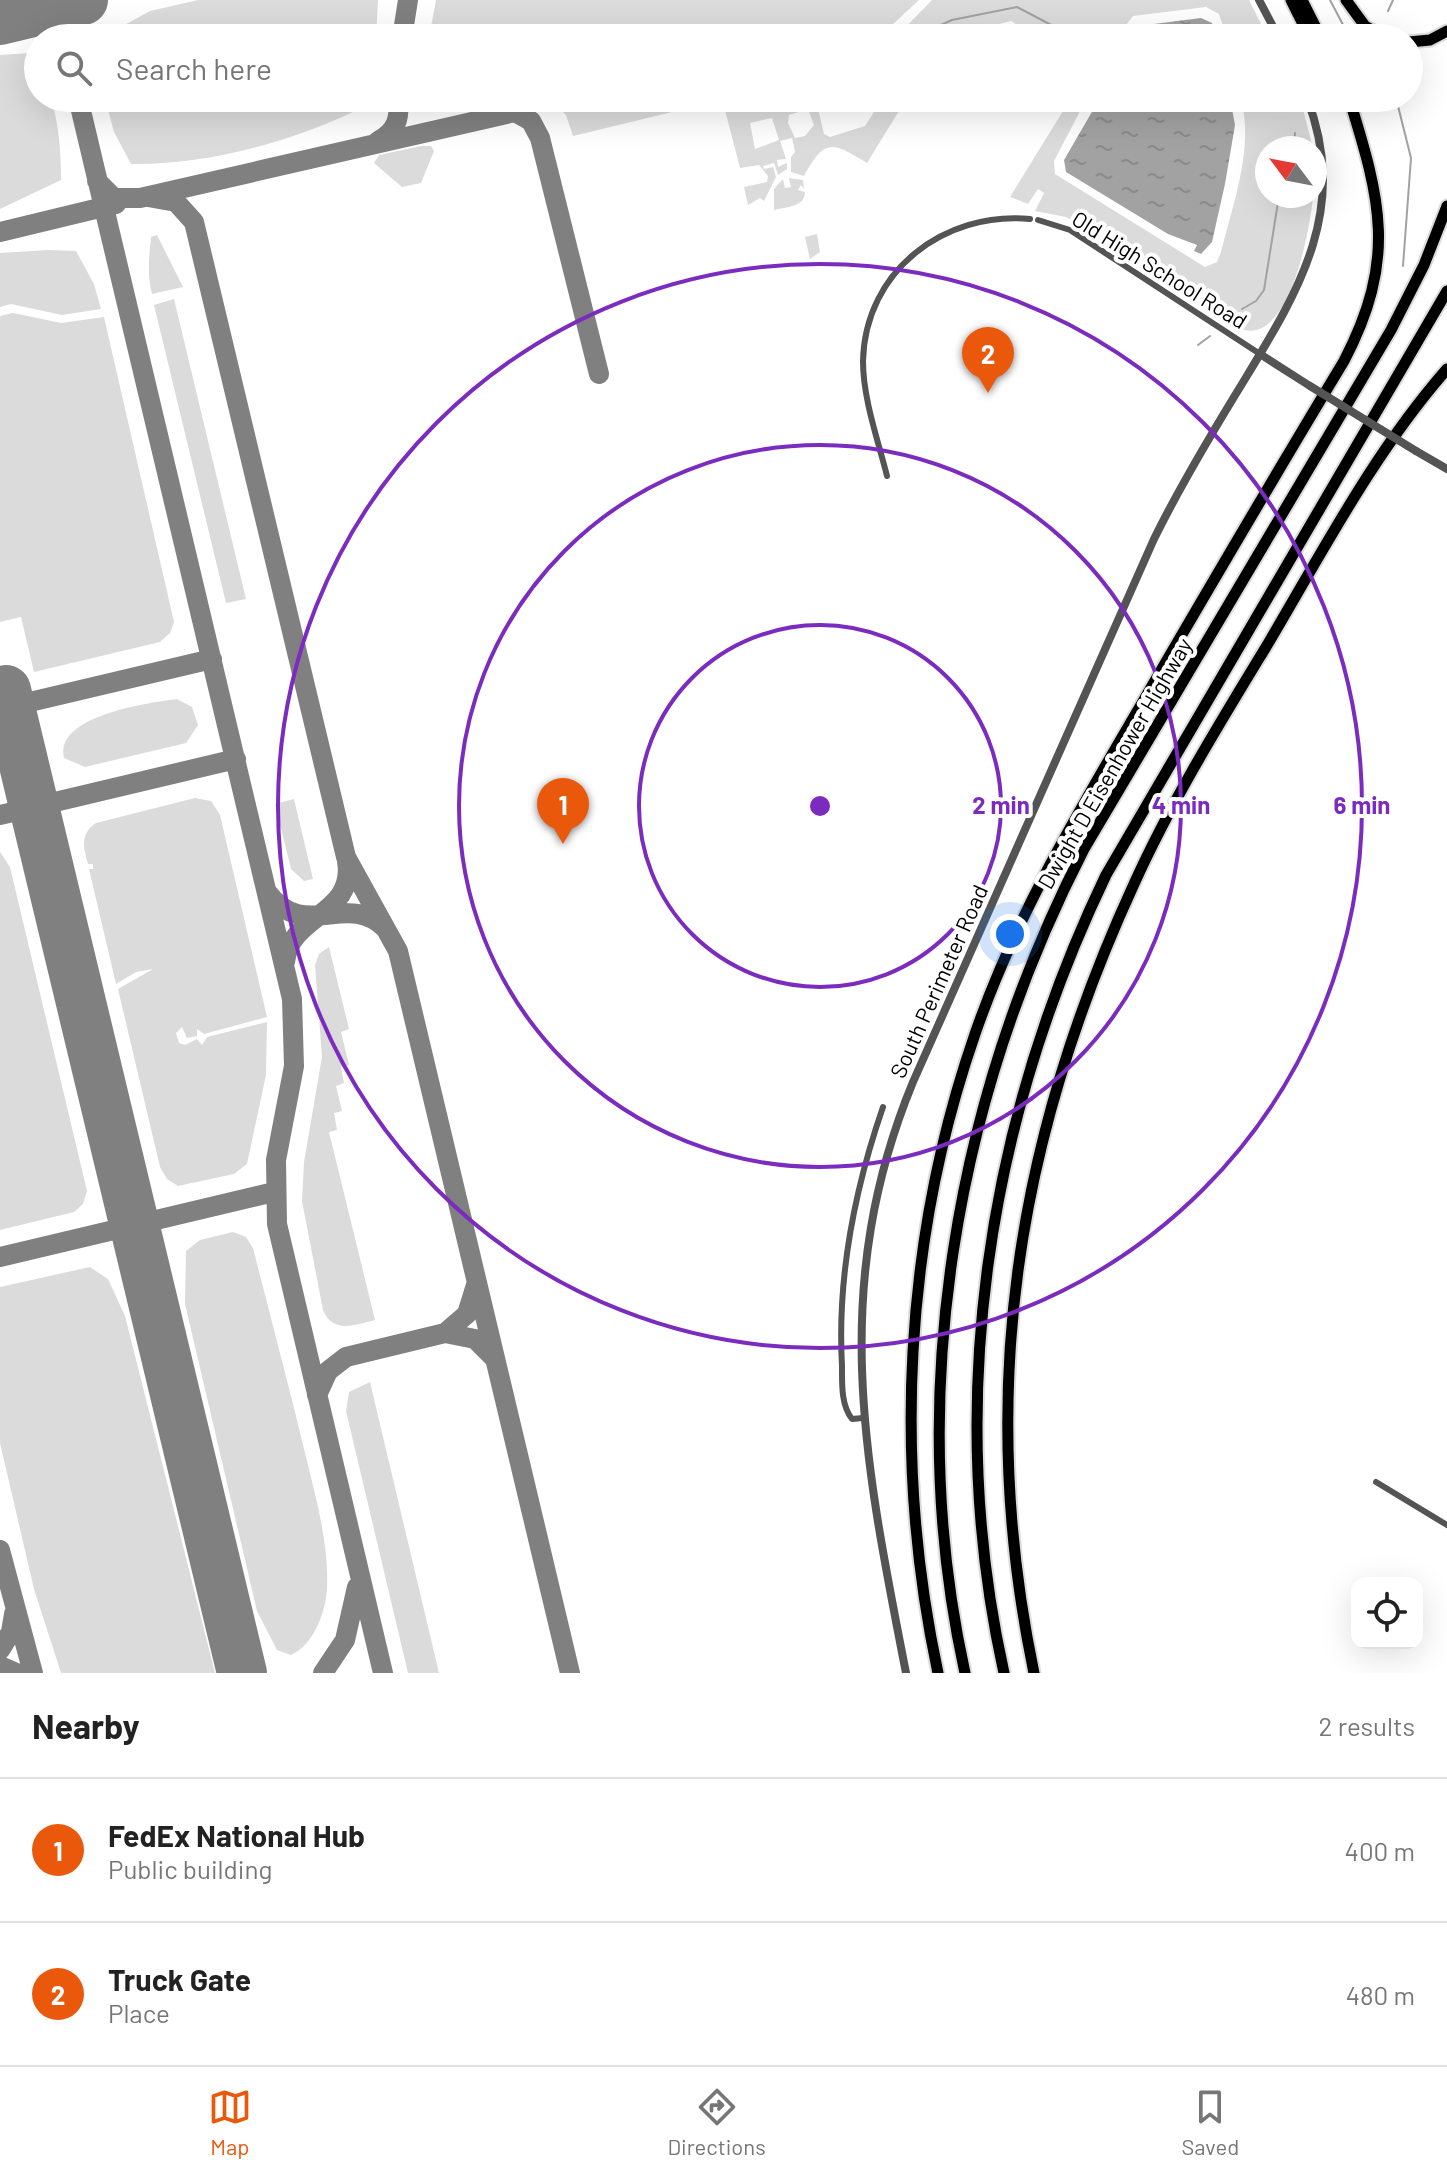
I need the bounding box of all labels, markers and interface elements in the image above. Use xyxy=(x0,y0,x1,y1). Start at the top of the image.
search box xyxy=(24,24,1423,112)
icon: search xyxy=(52,46,96,90)
text: Search here xyxy=(116,50,272,86)
north arrow xyxy=(1255,136,1327,208)
street label: Old High School Road xyxy=(1068,205,1252,333)
pin: 2 xyxy=(962,327,1014,393)
street label: Dwight D Eisenhower Highway xyxy=(1031,633,1197,893)
pin: 1 xyxy=(537,778,589,844)
text: 2 min xyxy=(972,790,1030,819)
text: 4 min xyxy=(1152,790,1210,819)
text: 6 min xyxy=(1334,790,1390,819)
centre of rings xyxy=(806,792,834,820)
street label: South Perimeter Road xyxy=(884,880,992,1082)
your location xyxy=(990,914,1030,954)
map controls xyxy=(1351,1577,1423,1649)
button: locate xyxy=(1351,1577,1423,1649)
text: Nearby xyxy=(32,1705,140,1746)
text: 2 results xyxy=(1319,1710,1415,1741)
text: FedEx National Hub xyxy=(108,1817,365,1853)
text: 1 xyxy=(53,1835,63,1866)
text: 400 m xyxy=(1345,1835,1415,1866)
text: Public building xyxy=(108,1853,272,1884)
text: Truck Gate xyxy=(108,1961,251,1997)
text: 2 xyxy=(51,1979,65,2010)
text: 480 m xyxy=(1346,1979,1415,2010)
text: Place xyxy=(108,1997,170,2028)
tab: Map xyxy=(208,2085,252,2159)
tab: Directions xyxy=(667,2085,766,2159)
tab: Saved xyxy=(1181,2085,1239,2159)

